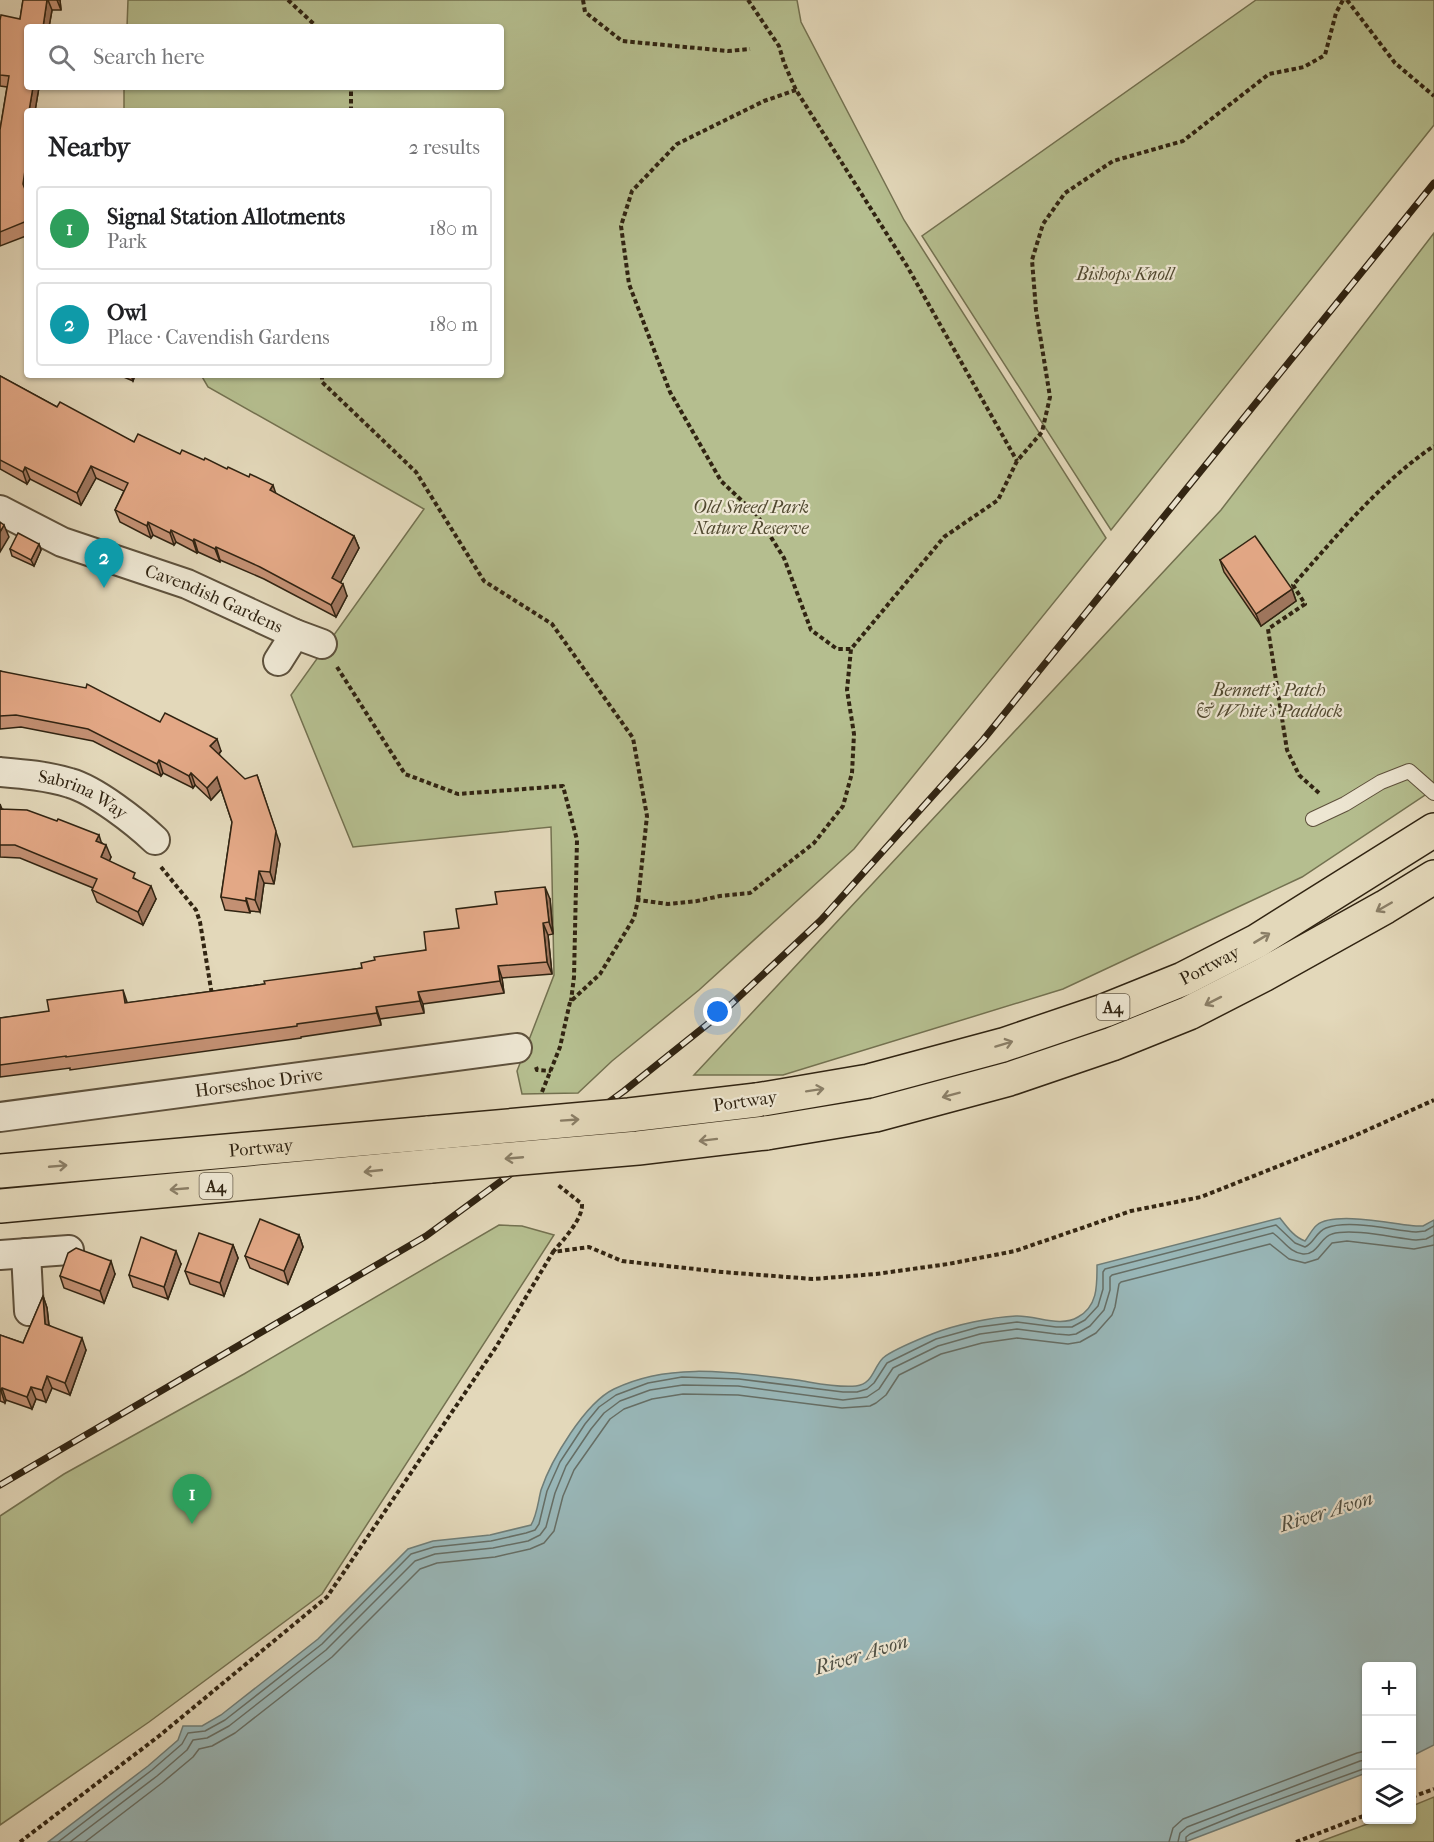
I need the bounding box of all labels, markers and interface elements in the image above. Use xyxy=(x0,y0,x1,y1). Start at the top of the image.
search box xyxy=(24,24,504,90)
icon: search xyxy=(45,41,78,74)
text: Search here xyxy=(93,44,205,70)
text: Nearby xyxy=(48,132,130,163)
text: 2 results xyxy=(409,136,480,159)
text: Signal Station Allotments xyxy=(107,204,345,230)
text: 1 xyxy=(66,217,73,240)
text: 180 m xyxy=(429,217,478,240)
text: Park xyxy=(107,230,147,253)
park label: Bishops Knoll xyxy=(1075,264,1176,285)
text: Owl xyxy=(107,300,147,326)
text: 2 xyxy=(64,313,75,336)
text: 180 m xyxy=(429,313,478,336)
text: Place · Cavendish Gardens xyxy=(107,326,330,349)
park label: Old Sneed Park Nature Reserve xyxy=(693,497,809,539)
pin: 2 xyxy=(84,538,124,588)
street label: Cavendish Gardens xyxy=(142,561,286,638)
park label: Bennett's Patch & White's Paddock xyxy=(1195,680,1343,722)
street label: Sabrina Way xyxy=(37,766,133,825)
one-way arrow xyxy=(1376,902,1393,914)
one-way arrow xyxy=(1253,932,1270,944)
street label: Portway xyxy=(1176,941,1245,990)
road number: A4 xyxy=(1096,994,1130,1020)
one-way arrow xyxy=(1204,995,1222,1007)
your location xyxy=(703,997,732,1026)
one-way arrow xyxy=(994,1038,1013,1049)
street label: Horseshoe Drive xyxy=(194,1064,324,1102)
one-way arrow xyxy=(805,1085,824,1096)
street label: Portway xyxy=(712,1086,780,1116)
one-way arrow xyxy=(942,1089,961,1101)
one-way arrow xyxy=(560,1114,580,1125)
street label: Portway xyxy=(228,1135,295,1162)
one-way arrow xyxy=(699,1135,719,1146)
one-way arrow xyxy=(505,1153,525,1164)
one-way arrow xyxy=(48,1160,68,1171)
one-way arrow xyxy=(364,1166,384,1177)
road number: A4 xyxy=(200,1173,232,1199)
one-way arrow xyxy=(170,1184,190,1195)
pin: 1 xyxy=(172,1474,212,1524)
water label: River Avon xyxy=(1275,1486,1376,1537)
water label: River Avon xyxy=(810,1629,911,1680)
map controls xyxy=(1362,1662,1416,1824)
button: + xyxy=(1362,1662,1416,1716)
button: − xyxy=(1362,1716,1416,1770)
button: layers xyxy=(1362,1770,1416,1824)

